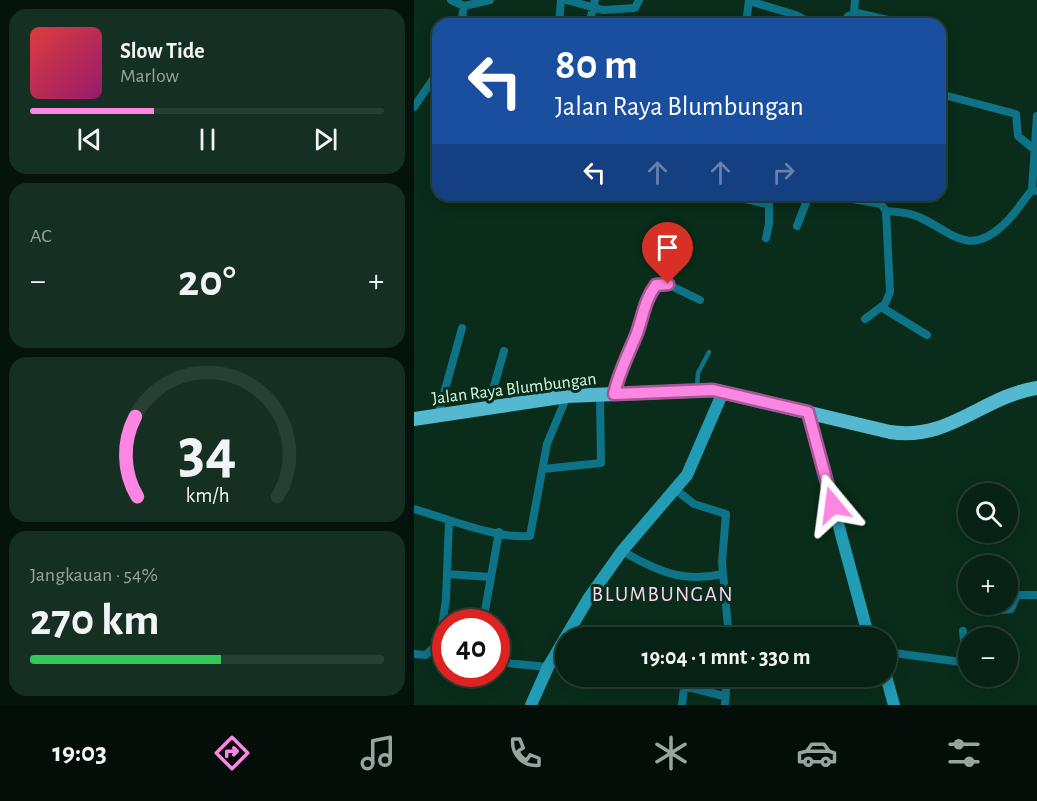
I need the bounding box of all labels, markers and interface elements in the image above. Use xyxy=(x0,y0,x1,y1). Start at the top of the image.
text: Slow Tide xyxy=(120,40,205,62)
icon: left xyxy=(456,42,534,120)
text: 80 m xyxy=(555,44,638,86)
text: Marlow xyxy=(120,66,179,86)
text: Jalan Raya Blumbungan xyxy=(555,93,804,120)
icon: previous xyxy=(73,123,106,156)
icon: pause xyxy=(191,123,224,156)
icon: next xyxy=(309,123,342,156)
icon: left xyxy=(578,156,611,189)
icon: ahead xyxy=(641,156,674,189)
icon: ahead xyxy=(704,156,737,189)
icon: right xyxy=(767,156,800,189)
pin xyxy=(642,222,693,284)
text: AC xyxy=(30,226,52,246)
icon: arrive xyxy=(651,231,684,264)
text: 20° xyxy=(178,259,236,304)
text: − xyxy=(30,265,46,298)
text: + xyxy=(368,265,384,298)
street label: Jalan Raya Blumbungan xyxy=(431,370,597,408)
text: 34 xyxy=(178,421,236,483)
position arrow xyxy=(801,473,865,537)
map controls xyxy=(958,483,1018,687)
button: search xyxy=(958,483,1018,543)
text: km/h xyxy=(185,485,229,506)
button: + xyxy=(958,555,1018,615)
text: Jangkauan · 54% xyxy=(30,565,158,585)
district label: BLUMBUNGAN xyxy=(592,584,734,605)
text: 270 km xyxy=(30,598,159,643)
speed limit sign: 40 xyxy=(432,609,510,687)
button: − xyxy=(958,627,1018,687)
text: 19:04 · 1 mnt · 330 m xyxy=(642,646,810,668)
icon: directions xyxy=(211,732,253,774)
icon: music xyxy=(357,732,399,774)
icon: phone xyxy=(504,732,546,774)
icon: climate xyxy=(650,732,692,774)
icon: car xyxy=(796,732,838,774)
icon: filters xyxy=(943,732,985,774)
text: 19:03 xyxy=(52,739,107,766)

